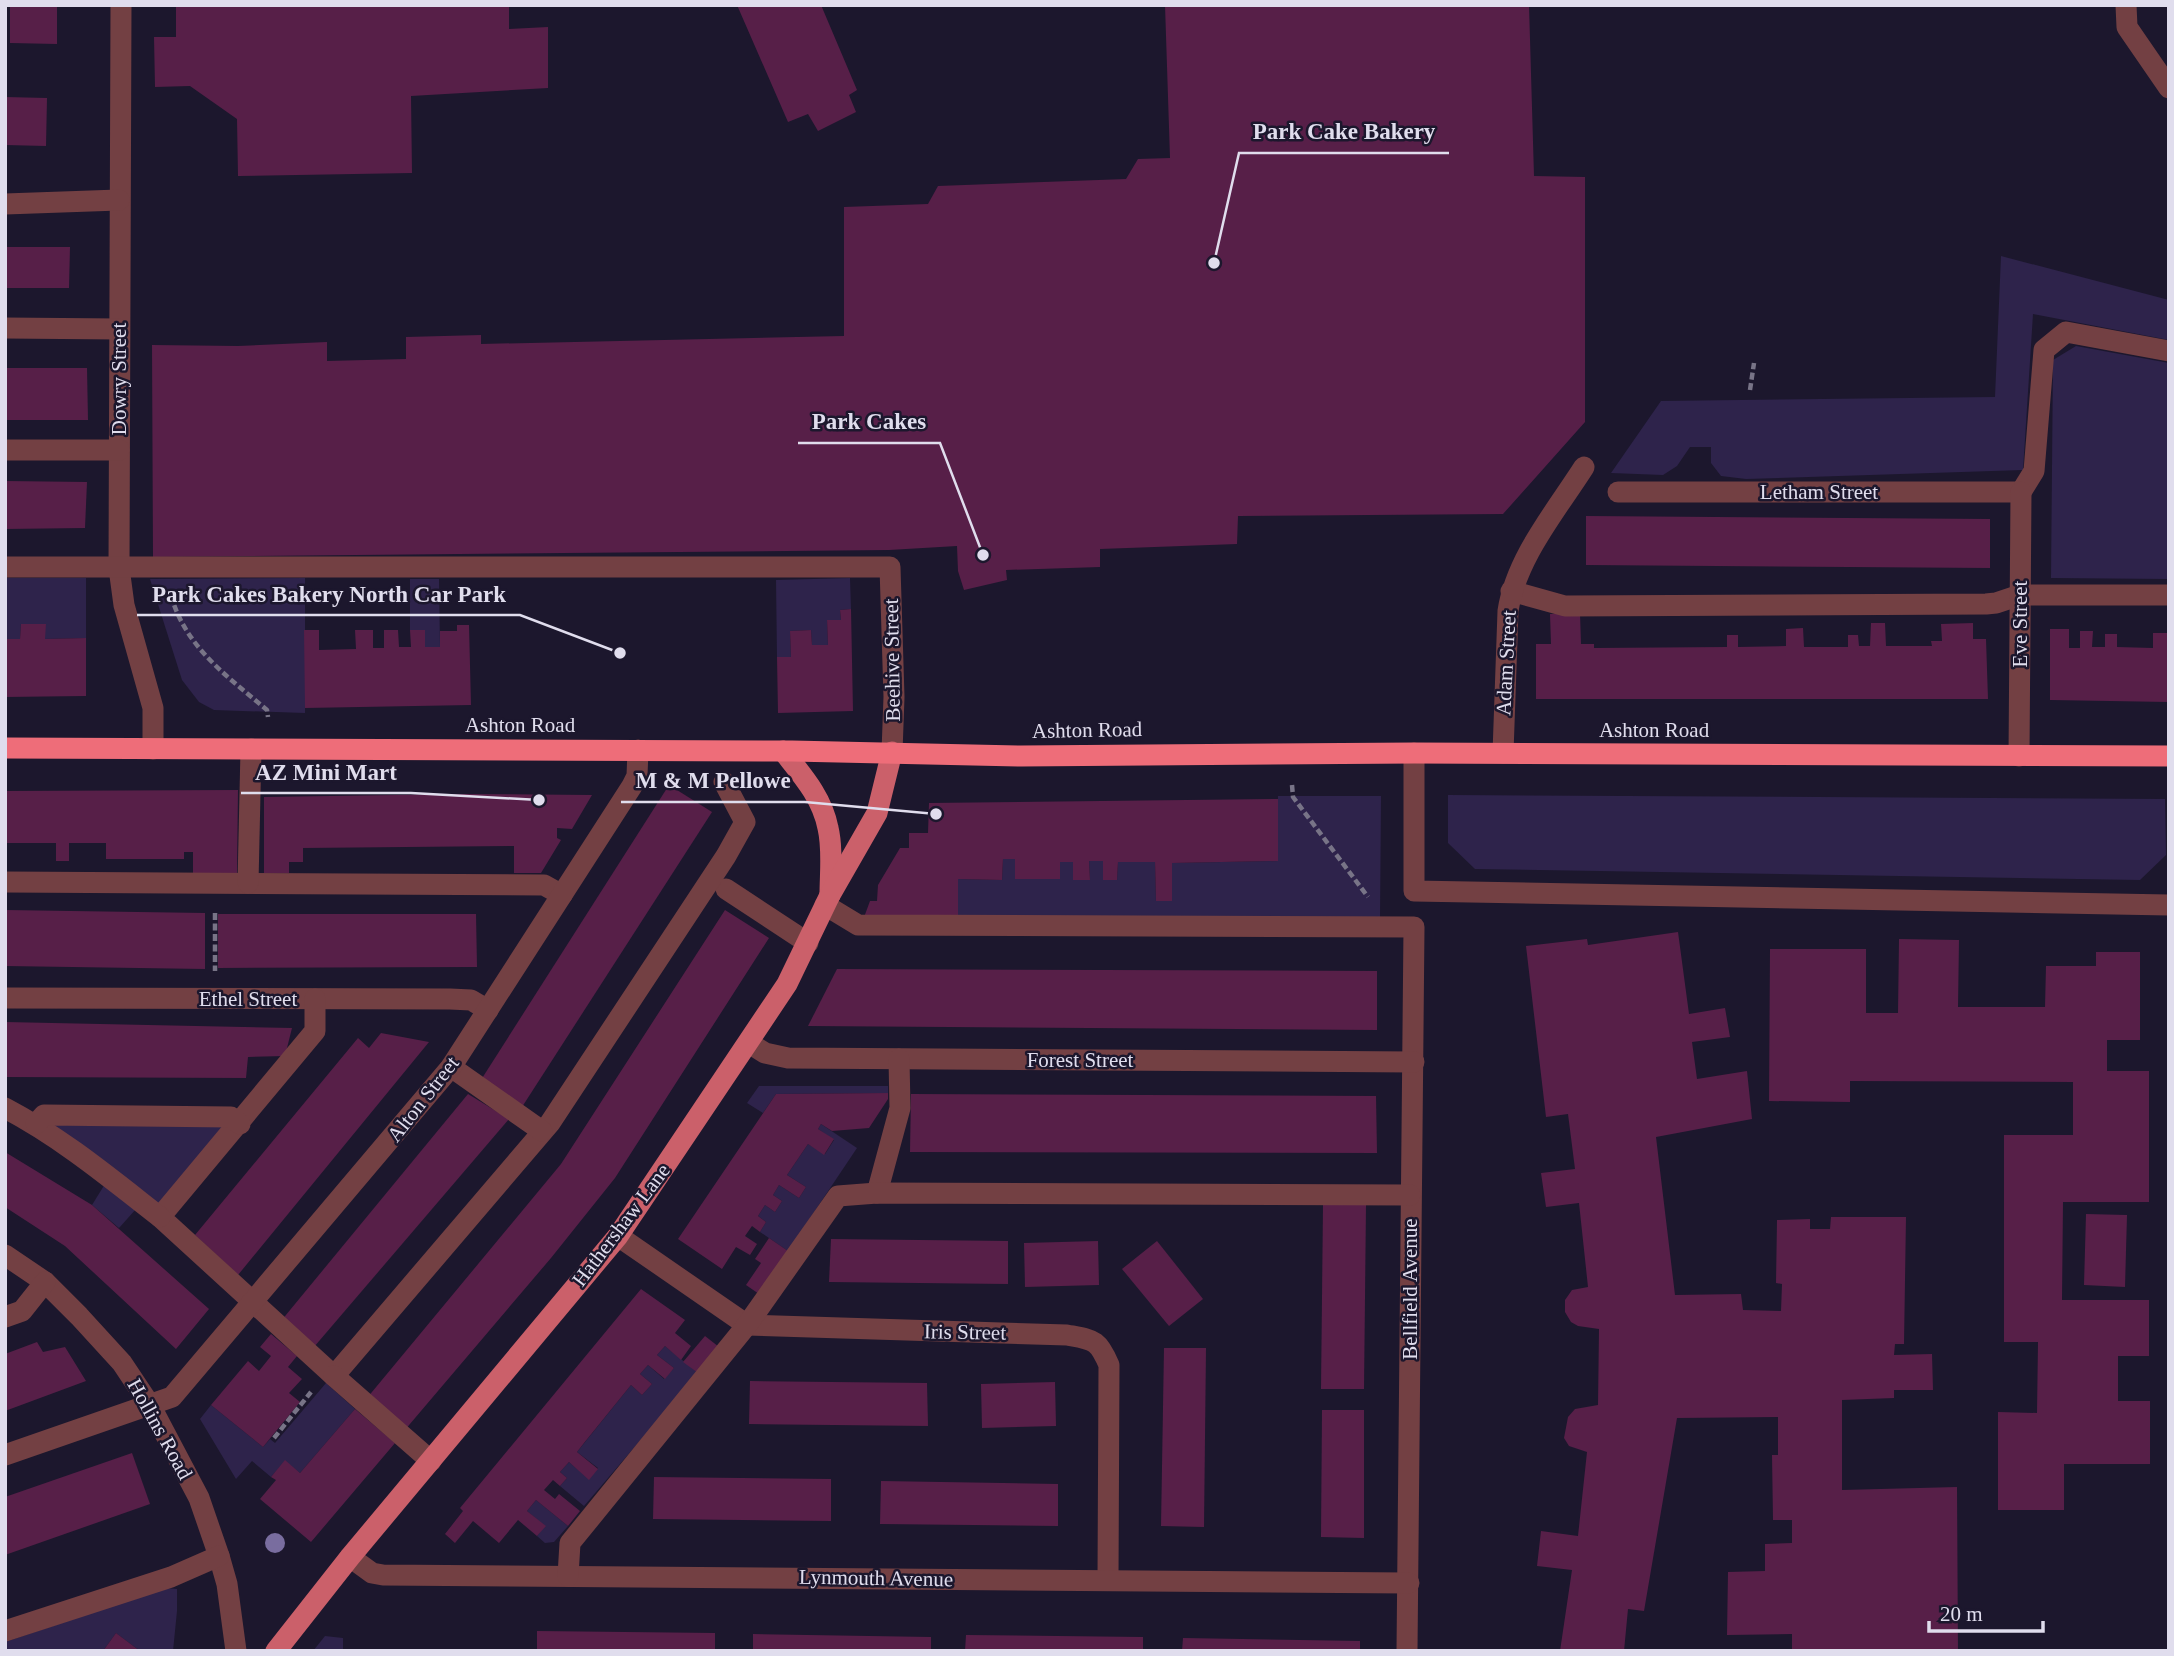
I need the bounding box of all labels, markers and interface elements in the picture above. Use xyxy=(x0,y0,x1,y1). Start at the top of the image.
callout: Park Cake Bakery xyxy=(1239,109,1449,153)
text: Park Cake Bakery xyxy=(1253,119,1436,144)
street label: Dowry Street xyxy=(107,323,131,435)
callout: Park Cakes xyxy=(798,399,940,443)
text: Park Cakes xyxy=(812,409,926,434)
street label: Letham Street xyxy=(1760,480,1878,504)
callout: Park Cakes Bakery North Car Park xyxy=(137,571,520,615)
street label: Eve Street xyxy=(2008,580,2032,667)
text: Park Cakes Bakery North Car Park xyxy=(152,582,506,607)
street label: Beehive Street xyxy=(879,598,905,722)
street label: Adam Street xyxy=(1491,610,1521,716)
street label: Ashton Road xyxy=(465,713,576,737)
street label: Ashton Road xyxy=(1032,717,1143,743)
street label: Ashton Road xyxy=(1599,718,1710,742)
callout: AZ Mini Mart xyxy=(241,749,411,793)
callout: M & M Pellowe xyxy=(621,758,805,802)
text: AZ Mini Mart xyxy=(255,760,397,785)
text: M & M Pellowe xyxy=(635,768,791,793)
street label: Ethel Street xyxy=(199,987,297,1011)
street label: Forest Street xyxy=(1027,1048,1134,1072)
street label: Alton Street xyxy=(382,1051,464,1147)
street label: Hathershaw Lane xyxy=(567,1159,675,1291)
street label: Bellfield Avenue xyxy=(1398,1218,1422,1360)
street label: Iris Street xyxy=(924,1319,1006,1345)
street label: Hollins Road xyxy=(122,1374,198,1484)
street label: Lynmouth Avenue xyxy=(799,1565,953,1591)
scale bar xyxy=(1929,1590,2043,1634)
text: 20 m xyxy=(1940,1602,1983,1626)

